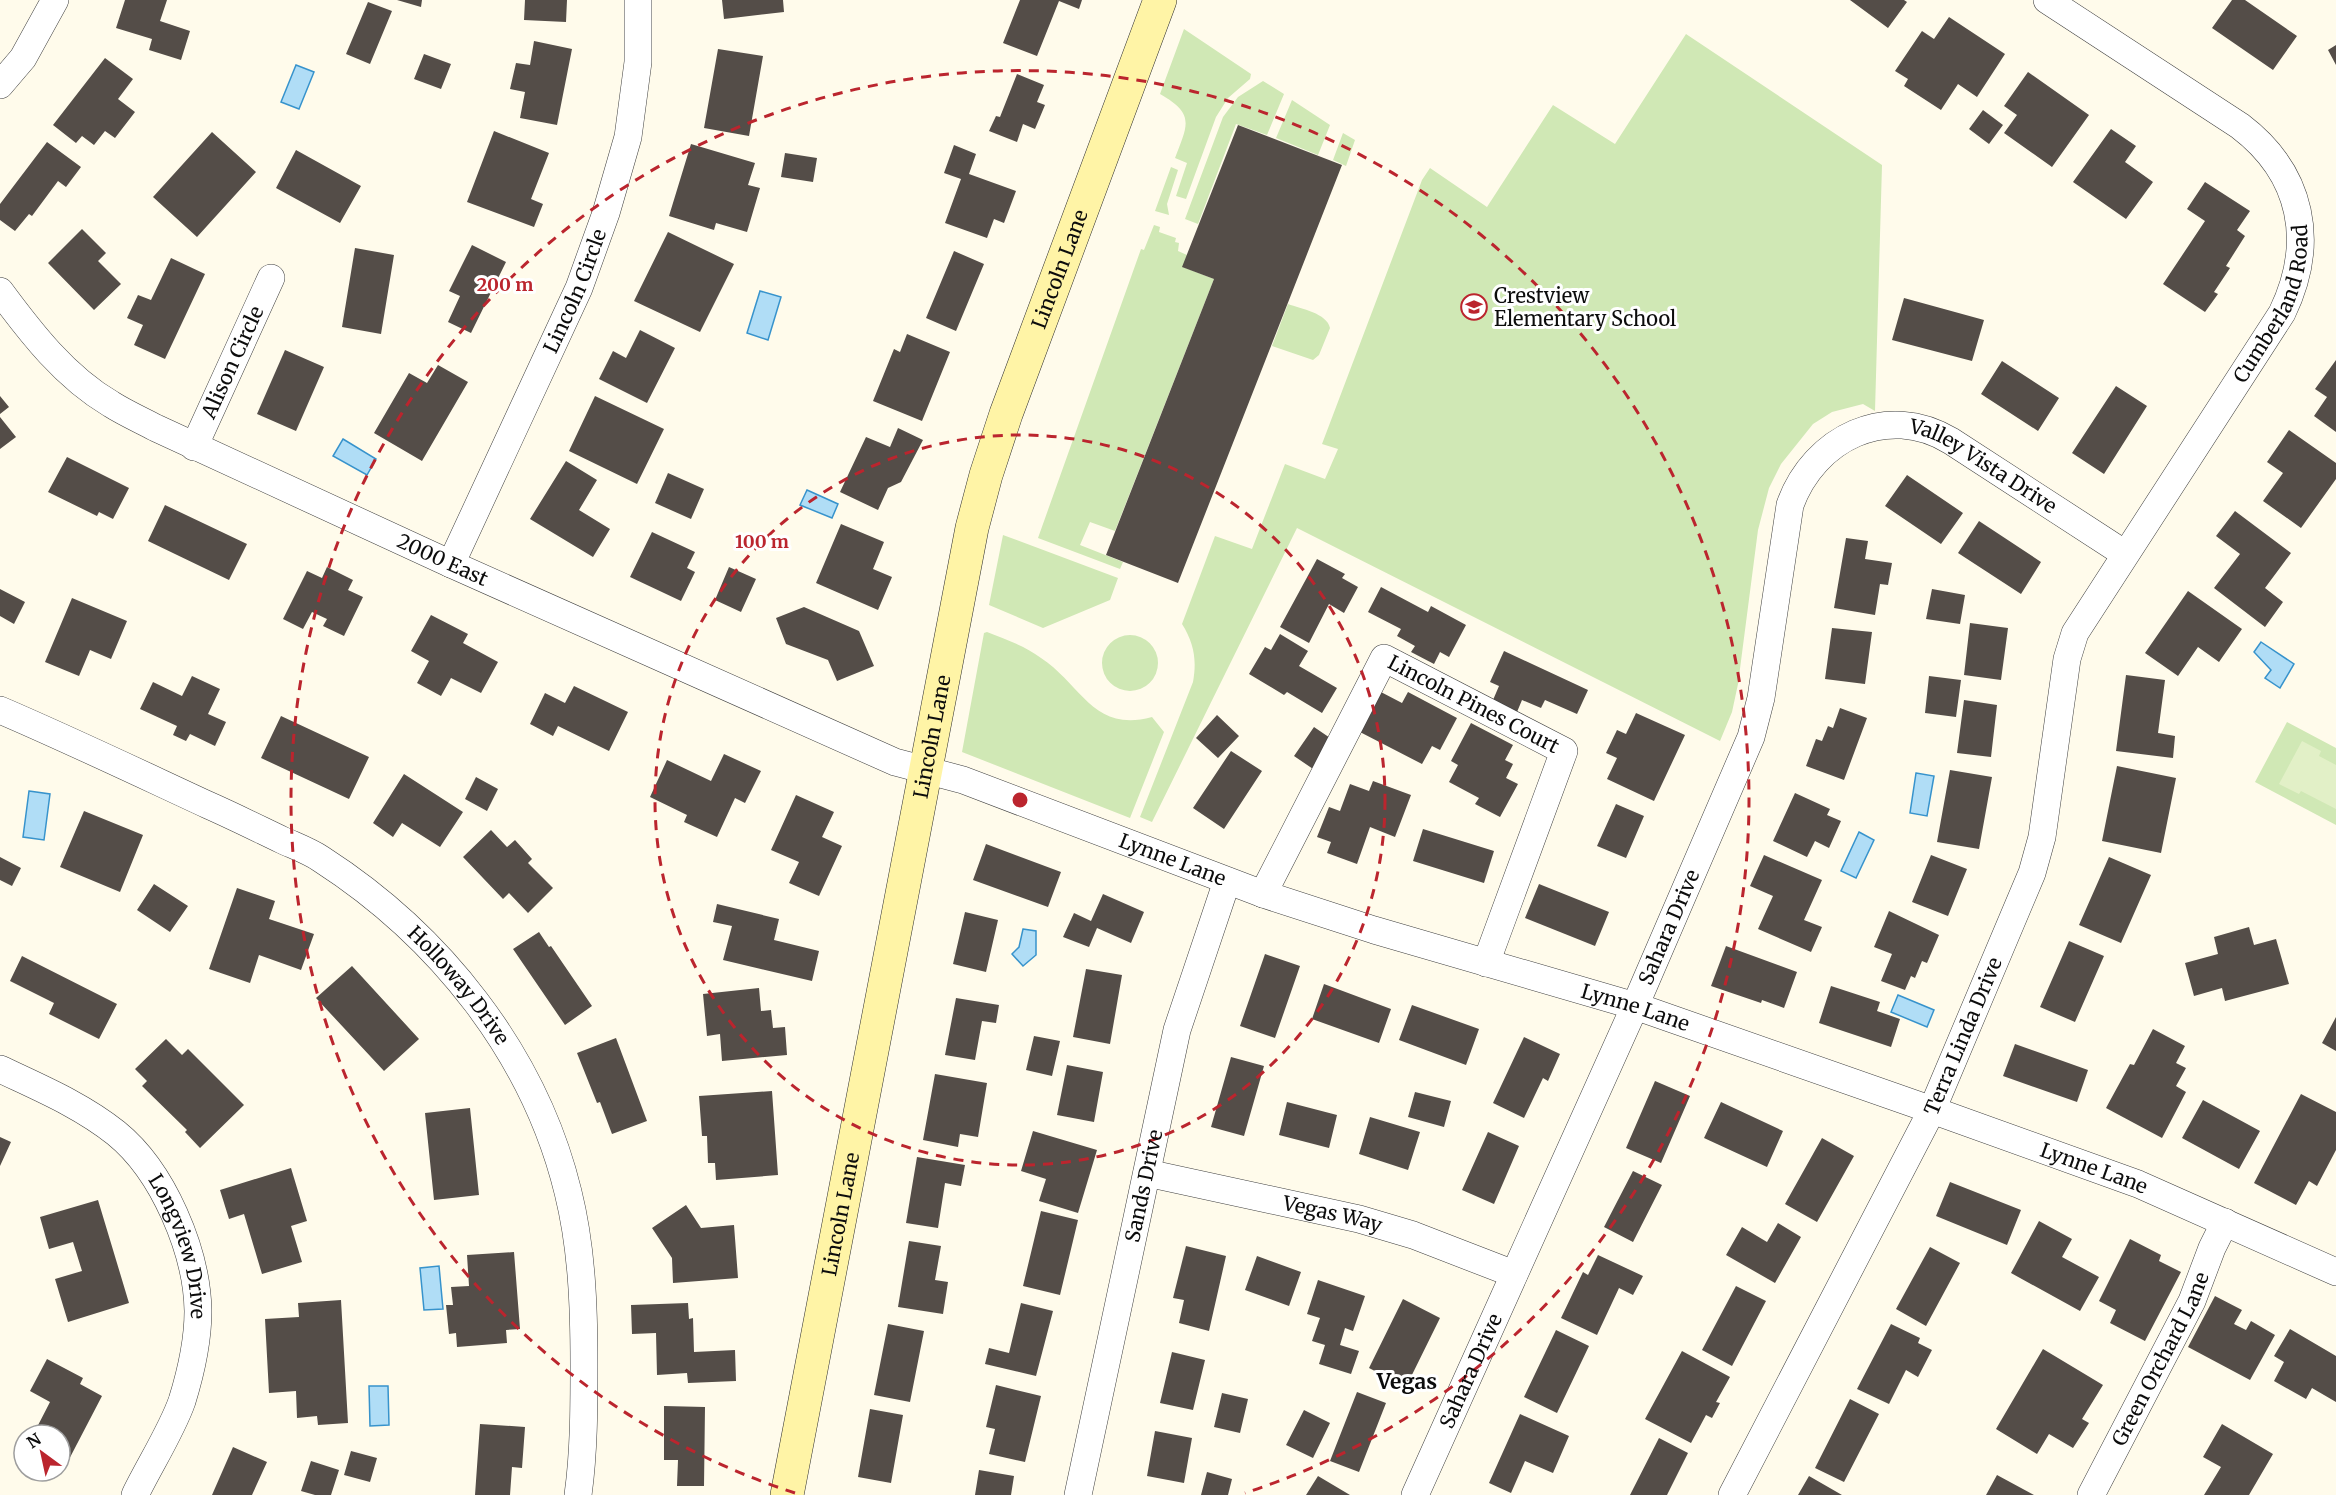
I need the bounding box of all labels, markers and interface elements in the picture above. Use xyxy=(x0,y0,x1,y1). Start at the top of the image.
street label: Lincoln Lane xyxy=(1026,206,1093,332)
street label: Cumberland Road xyxy=(2227,224,2312,387)
street label: Lincoln Circle xyxy=(538,225,611,357)
text: 200 m xyxy=(477,273,533,296)
place label: Crestview Elementary School xyxy=(1494,283,1676,331)
school or university icon: Crestview Elementary School xyxy=(1459,292,1489,322)
street label: Alison Circle xyxy=(195,302,269,423)
street label: Valley Vista Drive xyxy=(1907,413,2062,518)
street label: 2000 East xyxy=(393,528,492,591)
text: 100 m xyxy=(735,530,789,553)
street label: Lincoln Pines Court xyxy=(1384,649,1564,758)
street label: Lincoln Lane xyxy=(908,673,956,800)
centre of rings xyxy=(1010,790,1030,810)
street label: Lynne Lane xyxy=(1116,828,1230,891)
street label: Sahara Drive xyxy=(1633,866,1704,989)
street label: Holloway Drive xyxy=(403,920,515,1049)
street label: Terra Linda Drive xyxy=(1918,953,2007,1119)
street label: Lynne Lane xyxy=(1578,978,1693,1036)
street label: Sands Drive xyxy=(1119,1127,1168,1245)
street label: Lynne Lane xyxy=(2037,1137,2152,1199)
street label: Lincoln Lane xyxy=(816,1150,864,1278)
street label: Longview Drive xyxy=(143,1169,211,1319)
street label: Vegas Way xyxy=(1280,1190,1386,1237)
street label: Green Orchard Lane xyxy=(2106,1268,2214,1450)
street label: Sahara Drive xyxy=(1434,1309,1507,1432)
district label: Vegas xyxy=(1376,1368,1437,1395)
north arrow xyxy=(12,1423,72,1483)
text: N xyxy=(23,1428,45,1452)

